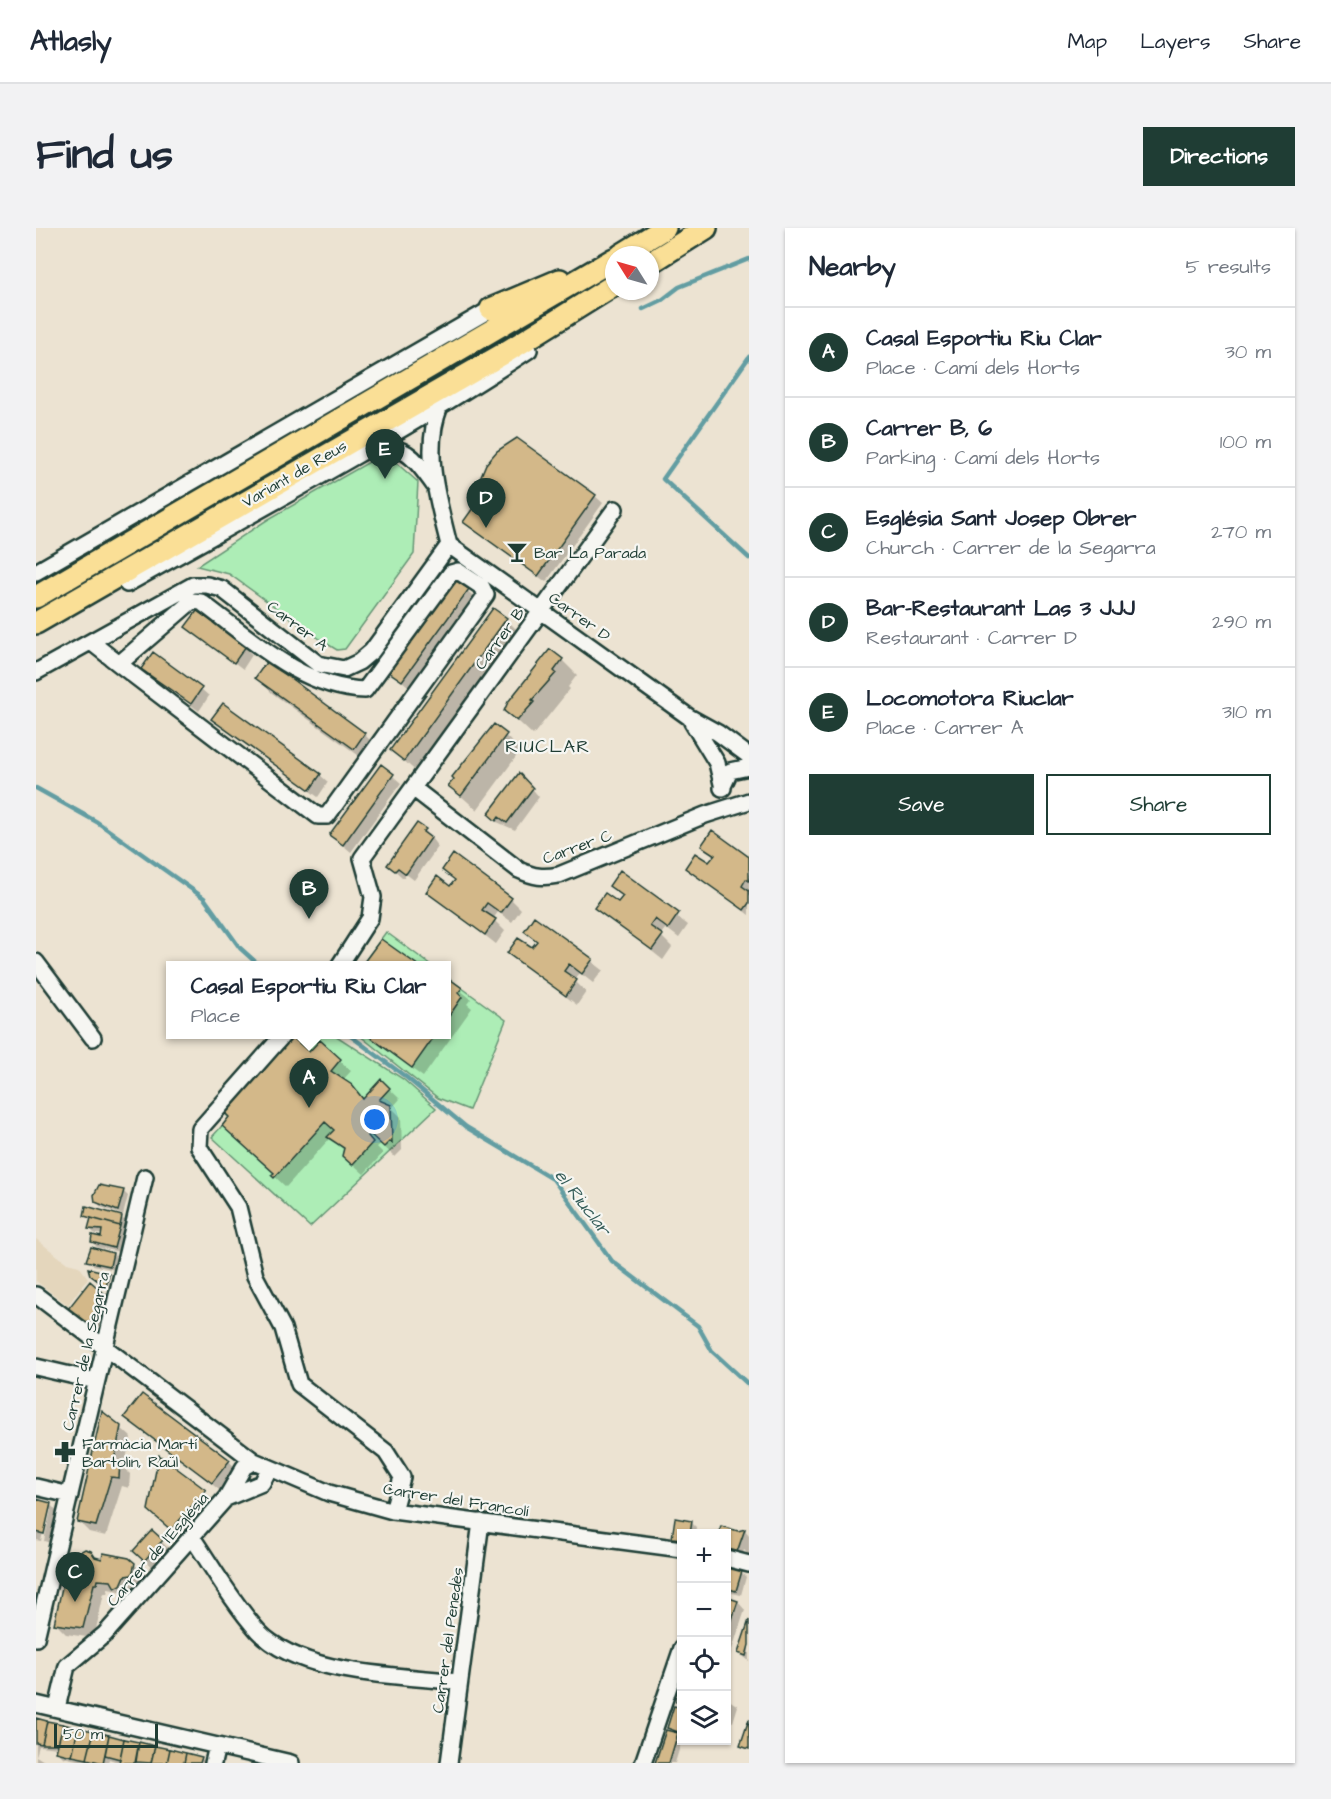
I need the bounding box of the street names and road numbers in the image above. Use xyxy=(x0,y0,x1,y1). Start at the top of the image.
street label: Variant de Reus xyxy=(238,435,351,513)
street label: Carrer D xyxy=(544,587,615,647)
street label: Carrer A xyxy=(262,596,332,656)
street label: Carrer B xyxy=(470,602,530,674)
street label: Carrer C xyxy=(540,824,615,870)
street label: Carrer de la Segarra xyxy=(57,1270,116,1433)
street label: Carrer del Francolí xyxy=(382,1478,531,1522)
street label: Carrer de l'Església xyxy=(102,1488,214,1612)
street label: Carrer del Penedès xyxy=(427,1566,469,1715)

